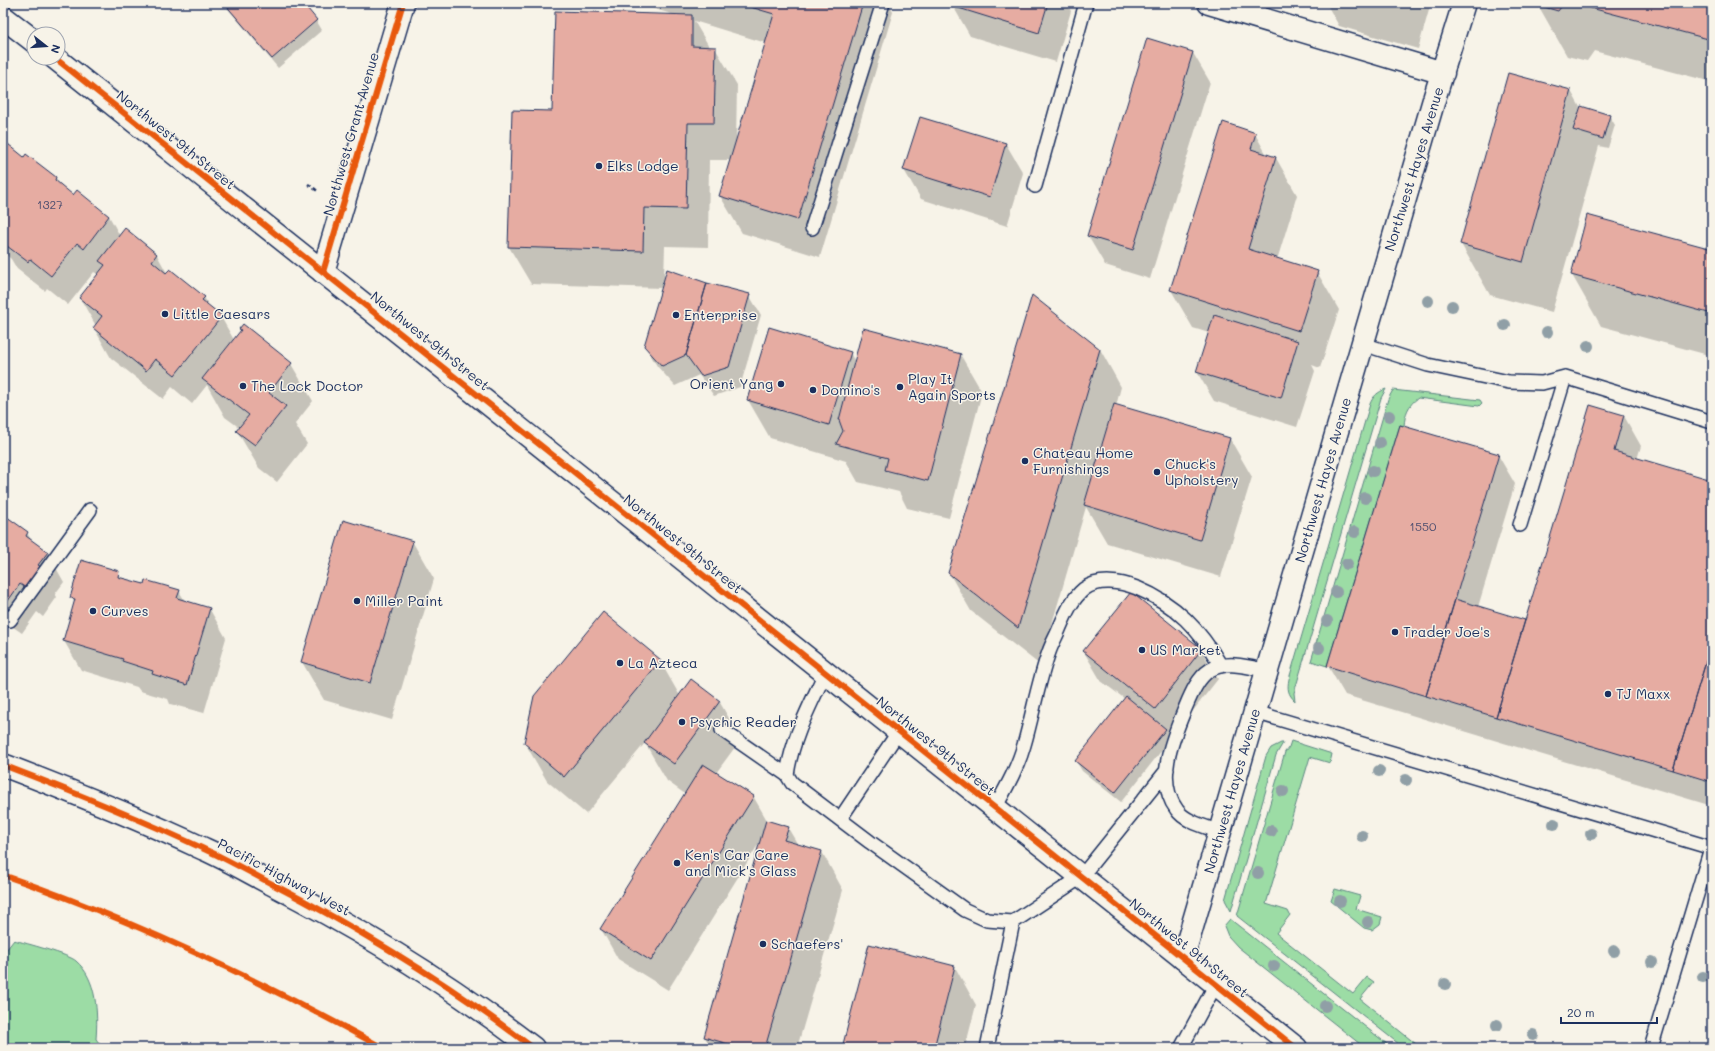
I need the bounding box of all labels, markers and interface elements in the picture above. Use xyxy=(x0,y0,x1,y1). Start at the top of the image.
north arrow xyxy=(26,26,66,66)
text: N xyxy=(48,43,64,55)
street label: Northwest Grant Avenue xyxy=(318,50,383,218)
street label: Northwest Hayes Avenue xyxy=(1379,84,1448,253)
street label: Northwest 9th Street xyxy=(113,86,240,194)
place label: Elks Lodge xyxy=(607,156,679,175)
marker: Elks Lodge xyxy=(594,161,604,171)
house number: 1327 xyxy=(37,196,63,212)
street label: Northwest 9th Street xyxy=(367,287,494,395)
place label: Little Caesars xyxy=(173,304,270,323)
place label: Enterprise xyxy=(684,305,757,324)
marker: Little Caesars xyxy=(160,309,170,319)
marker: Enterprise xyxy=(671,310,681,320)
place label: Play It Again Sports xyxy=(908,369,996,404)
place label: Orient Yang xyxy=(690,374,773,393)
place label: The Lock Doctor xyxy=(251,376,363,395)
marker: Orient Yang xyxy=(776,379,786,389)
place label: Domino's xyxy=(821,380,880,399)
marker: The Lock Doctor xyxy=(238,381,248,391)
marker: Play It Again Sports xyxy=(895,382,905,392)
marker: Domino's xyxy=(808,385,818,395)
street label: Northwest Hayes Avenue xyxy=(1290,395,1355,565)
place label: Chateau Home Furnishings xyxy=(1033,443,1133,478)
place label: Chuck's Upholstery xyxy=(1165,454,1239,489)
marker: Chateau Home Furnishings xyxy=(1020,456,1030,466)
marker: Chuck's Upholstery xyxy=(1152,467,1162,477)
street label: Northwest 9th Street xyxy=(620,490,747,598)
house number: 1550 xyxy=(1410,518,1437,534)
place label: Miller Paint xyxy=(365,591,443,610)
marker: Miller Paint xyxy=(352,596,362,606)
place label: Curves xyxy=(101,601,149,620)
marker: Curves xyxy=(88,606,98,616)
place label: Trader Joe's xyxy=(1403,622,1490,641)
marker: Trader Joe's xyxy=(1390,627,1400,637)
place label: US Market xyxy=(1150,640,1221,659)
marker: US Market xyxy=(1137,645,1147,655)
place label: La Azteca xyxy=(628,653,698,672)
marker: La Azteca xyxy=(615,658,625,668)
place label: TJ Maxx xyxy=(1616,684,1670,703)
marker: TJ Maxx xyxy=(1603,689,1613,699)
street label: Northwest 9th Street xyxy=(873,692,1000,800)
street label: Northwest Hayes Avenue xyxy=(1199,706,1264,876)
place label: Psychic Reader xyxy=(690,712,797,731)
marker: Psychic Reader xyxy=(677,717,687,727)
street label: Pacific Highway West xyxy=(215,833,354,920)
place label: Ken's Car Care and Mick's Glass xyxy=(685,845,797,880)
marker: Ken's Car Care and Mick's Glass xyxy=(672,858,682,868)
street label: Northwest 9th Street xyxy=(1126,894,1253,1002)
place label: Schaefers' xyxy=(771,934,843,953)
marker: Schaefers' xyxy=(758,939,768,949)
scale bar xyxy=(1561,999,1657,1025)
text: 20 m xyxy=(1567,1004,1595,1020)

